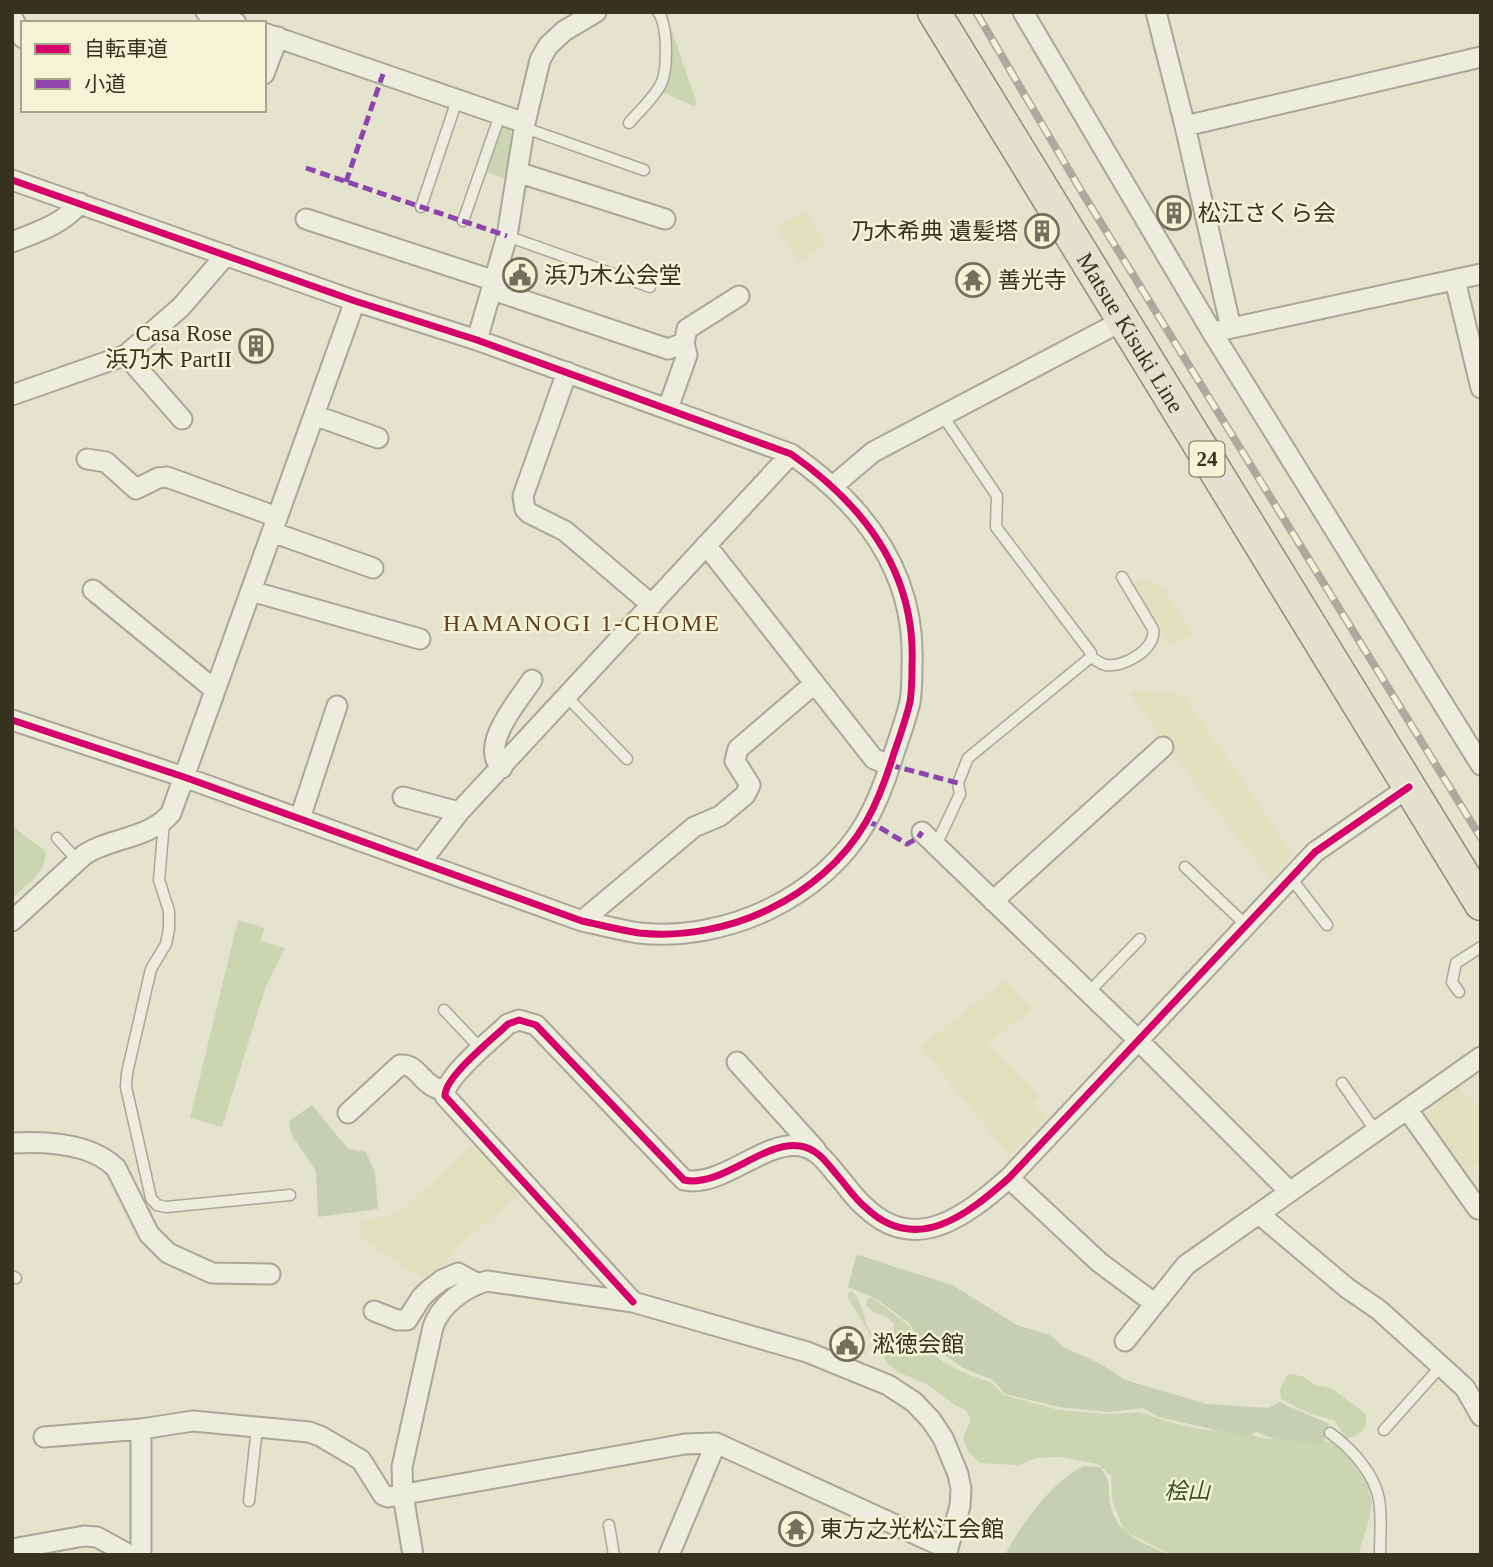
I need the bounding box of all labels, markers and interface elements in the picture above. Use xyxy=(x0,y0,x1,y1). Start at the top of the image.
legend xyxy=(21,21,266,112)
text: 自転車道 xyxy=(84,37,168,61)
text: 小道 xyxy=(84,72,126,96)
building icon: 松江さくら会 xyxy=(1155,194,1193,232)
place label: 松江さくら会 xyxy=(1198,201,1336,226)
building icon: 乃木希典 遺髪塔 xyxy=(1023,212,1061,250)
place label: 乃木希典 遺髪塔 xyxy=(851,219,1018,244)
street label: Matsue Kisuki Line xyxy=(1072,248,1189,417)
public building icon: 浜乃木公会堂 xyxy=(501,256,539,294)
temple icon: 善光寺 xyxy=(954,261,992,299)
place label: 浜乃木公会堂 xyxy=(544,263,682,288)
place label: 善光寺 xyxy=(998,268,1067,293)
place label: Casa Rose 浜乃木 PartII xyxy=(105,321,232,372)
building icon: Casa Rose 浜乃木 PartII xyxy=(237,327,275,365)
road number: 24 xyxy=(1190,442,1224,476)
district label: HAMANOGI 1-CHOME xyxy=(443,610,721,636)
public building icon: 淞徳会館 xyxy=(828,1325,866,1363)
place label: 淞徳会館 xyxy=(872,1332,964,1357)
park label: 桧山 xyxy=(1164,1479,1212,1504)
temple icon: 東方之光松江会館 xyxy=(777,1510,815,1548)
place label: 東方之光松江会館 xyxy=(820,1517,1004,1542)

